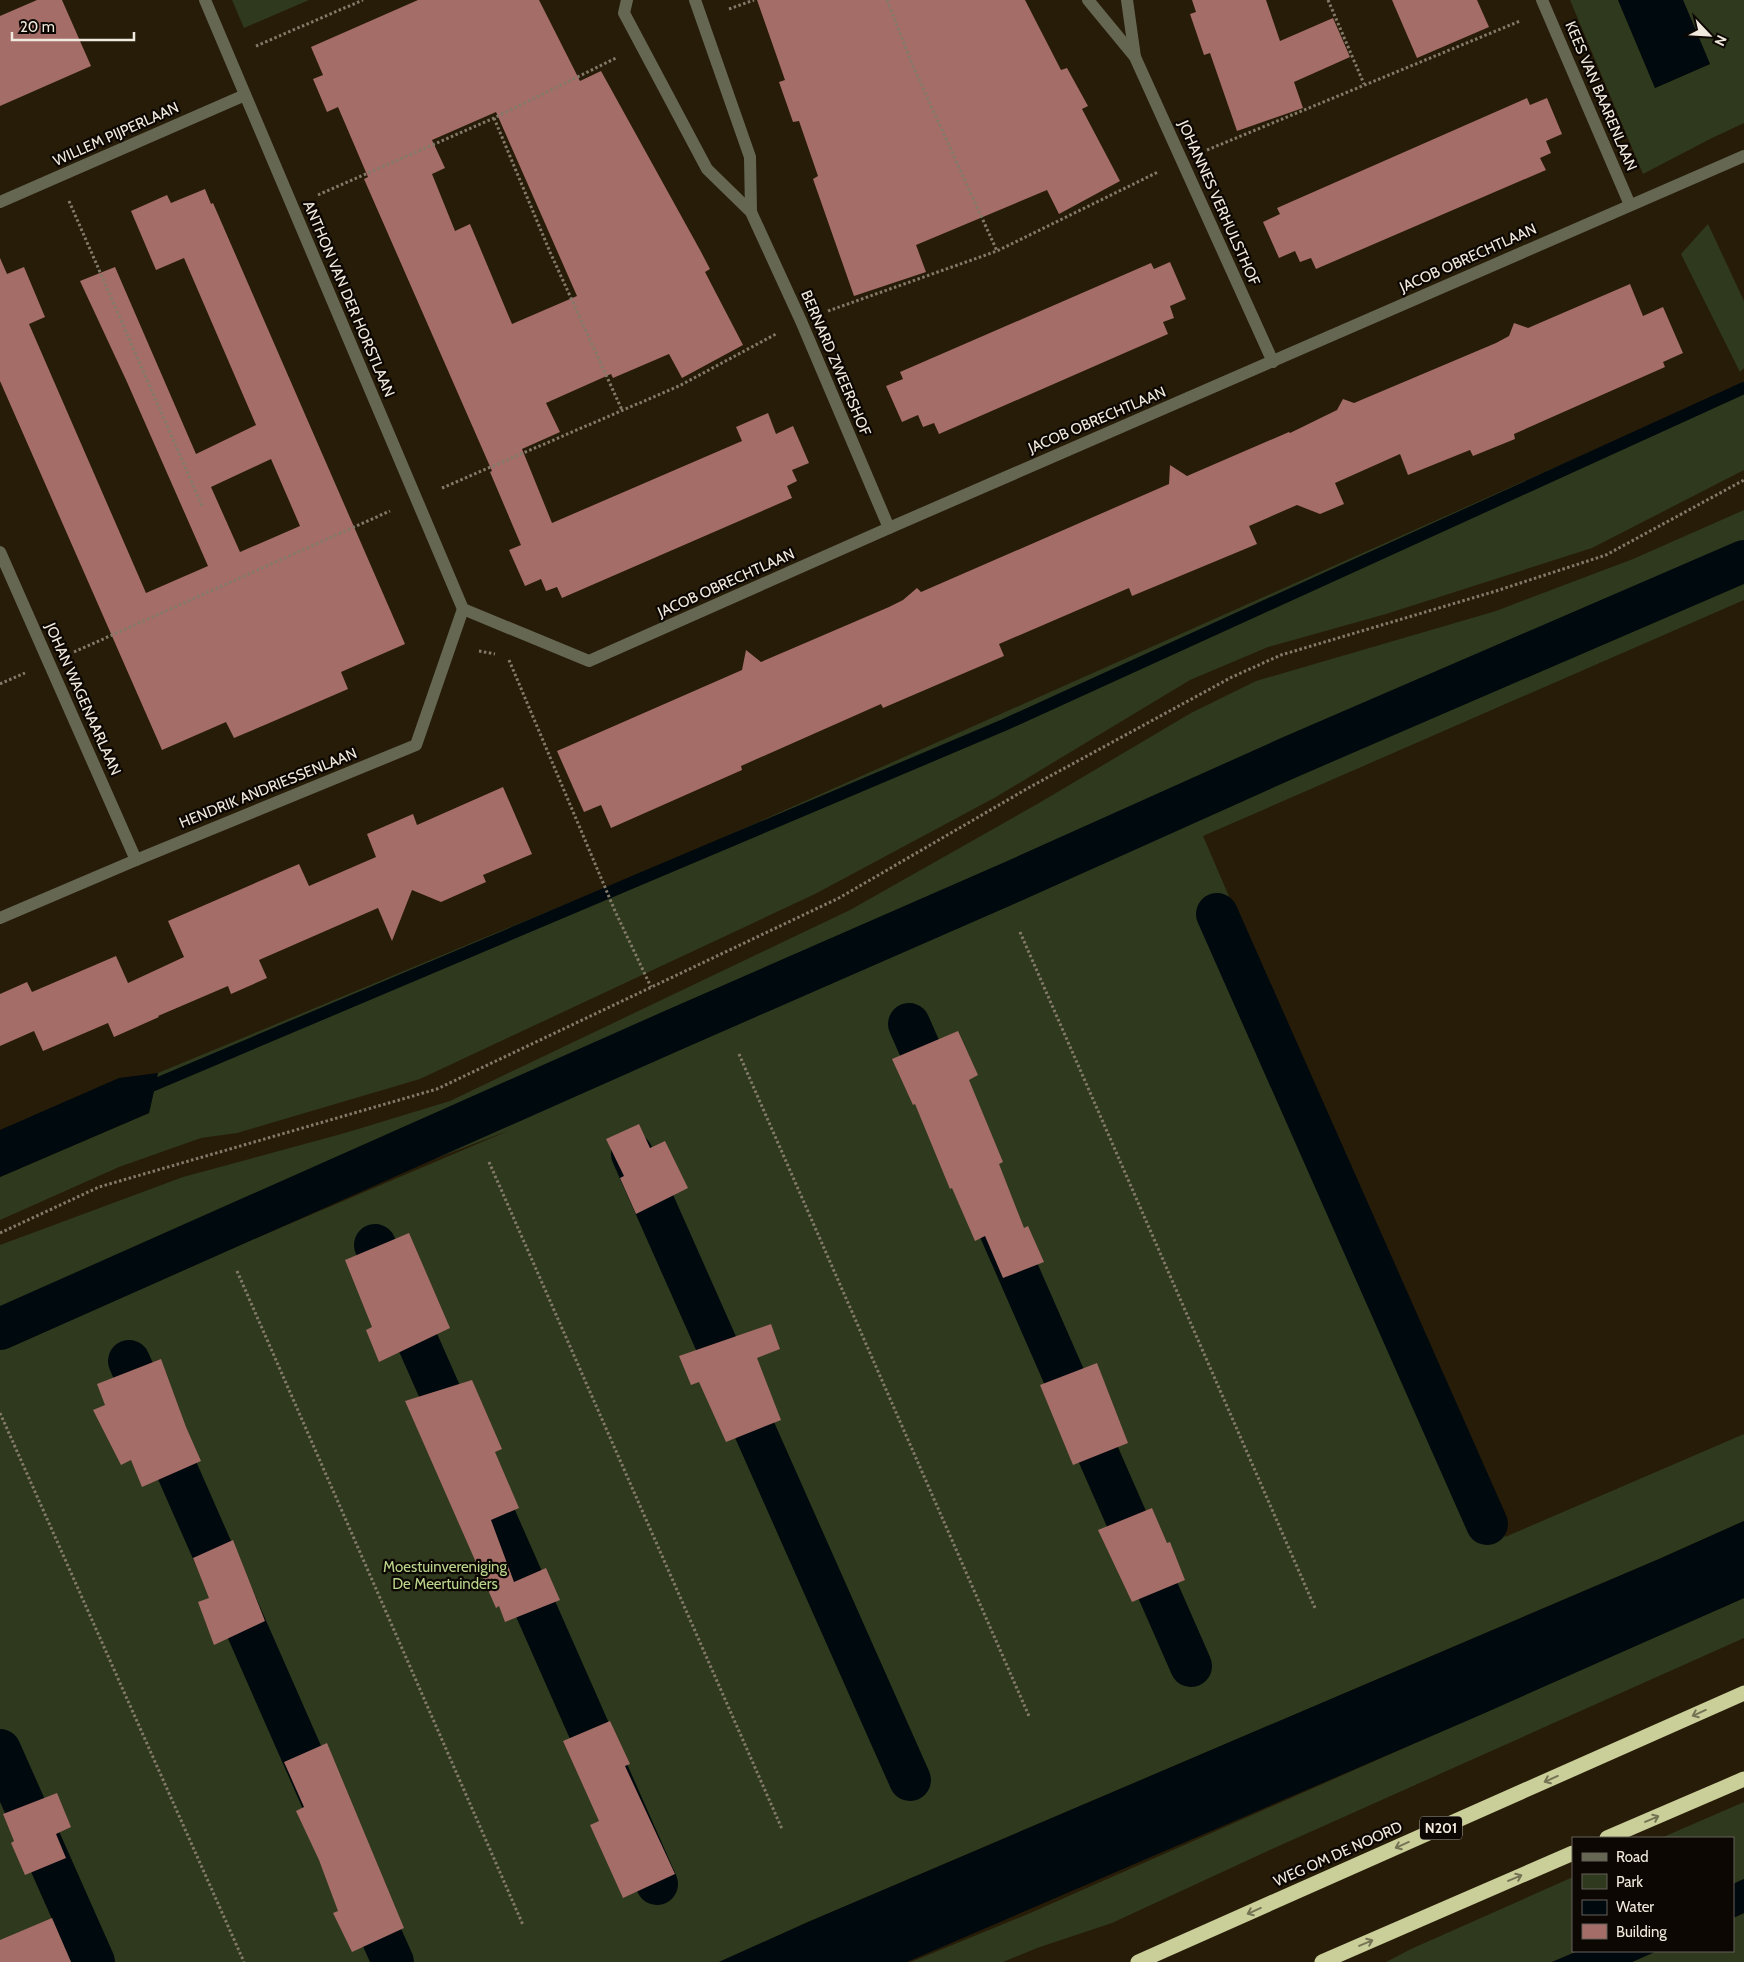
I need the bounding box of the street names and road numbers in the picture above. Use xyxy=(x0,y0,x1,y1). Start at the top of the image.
street label: KEES VAN BAARENLAAN xyxy=(1561,18,1641,174)
street label: WILLEM PIJPERLAAN xyxy=(50,98,182,170)
street label: JOHANNES VERHULSTHOF xyxy=(1174,117,1264,289)
street label: ANTHON VAN DER HORSTLAAN xyxy=(299,198,399,400)
street label: JACOB OBRECHTLAAN xyxy=(1396,220,1539,297)
street label: BERNARD ZWEERSHOF xyxy=(797,288,875,439)
street label: JACOB OBRECHTLAAN xyxy=(1024,383,1169,458)
street label: JACOB OBRECHTLAAN xyxy=(654,545,797,622)
street label: JOHAN WAGENAARLAAN xyxy=(41,619,125,778)
street label: HENDRIK ANDRIESSENLAAN xyxy=(177,744,359,832)
road number: N201 xyxy=(1420,1816,1462,1840)
street label: WEG OM DE NOORD xyxy=(1271,1817,1405,1890)

